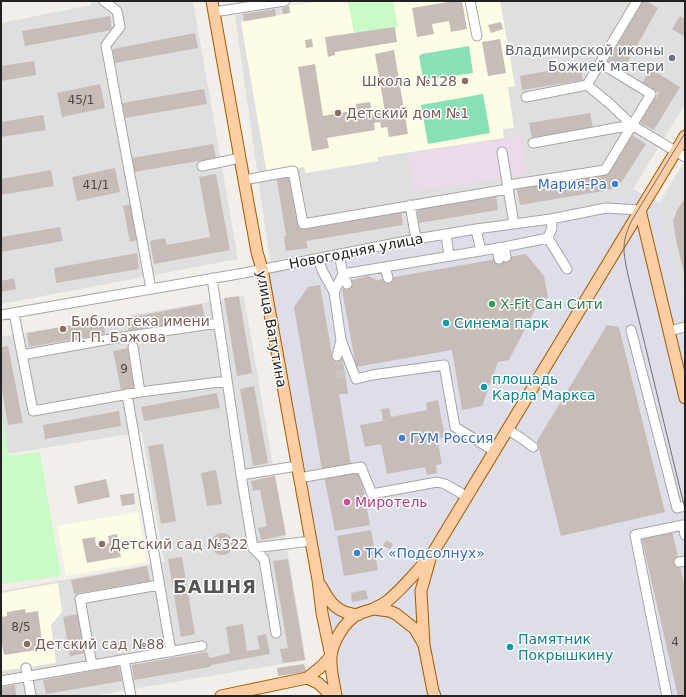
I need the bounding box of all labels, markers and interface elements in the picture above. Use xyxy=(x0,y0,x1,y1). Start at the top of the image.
place label: Владимирской иконы Божией матери xyxy=(505,42,664,74)
marker: Владимирской иконы Божией матери xyxy=(667,53,677,63)
place label: Школа №128 xyxy=(362,73,457,89)
marker: Школа №128 xyxy=(460,76,470,86)
house number: 45/1 xyxy=(68,93,94,107)
place label: Детский дом №1 xyxy=(346,105,469,121)
marker: Детский дом №1 xyxy=(333,108,343,118)
place label: Мария-Ра xyxy=(538,176,607,192)
house number: 41/1 xyxy=(83,178,109,192)
marker: Мария-Ра xyxy=(610,179,620,189)
street label: Новогодняя улица xyxy=(288,230,424,272)
street label: улица Ватутина xyxy=(254,269,290,389)
place label: X-Fit Сан Сити xyxy=(500,296,603,312)
marker: X-Fit Сан Сити xyxy=(487,299,497,309)
place label: Библиотека имени П. П. Бажова xyxy=(71,313,210,345)
place label: Синема парк xyxy=(454,315,549,331)
marker: Синема парк xyxy=(441,318,451,328)
marker: Библиотека имени П. П. Бажова xyxy=(58,324,68,334)
house number: 9 xyxy=(120,362,128,376)
place label: площадь Карла Маркса xyxy=(492,371,596,403)
marker: площадь Карла Маркса xyxy=(479,382,489,392)
place label: ГУМ Россия xyxy=(410,430,494,446)
marker: ГУМ Россия xyxy=(397,433,407,443)
place label: Миротель xyxy=(355,494,428,510)
marker: Миротель xyxy=(342,497,352,507)
place label: Детский сад №322 xyxy=(110,536,248,552)
marker: Детский сад №322 xyxy=(97,539,107,549)
place label: ТК «Подсолнух» xyxy=(364,545,485,561)
marker: ТК «Подсолнух» xyxy=(352,548,362,558)
district label: БАШНЯ xyxy=(173,576,257,597)
house number: 8/5 xyxy=(11,620,31,634)
place label: Памятник Покрышкину xyxy=(518,631,613,663)
house number: 4 xyxy=(671,635,679,649)
place label: Детский сад №88 xyxy=(35,636,164,652)
marker: Детский сад №88 xyxy=(22,639,32,649)
marker: Памятник Покрышкину xyxy=(505,642,515,652)

